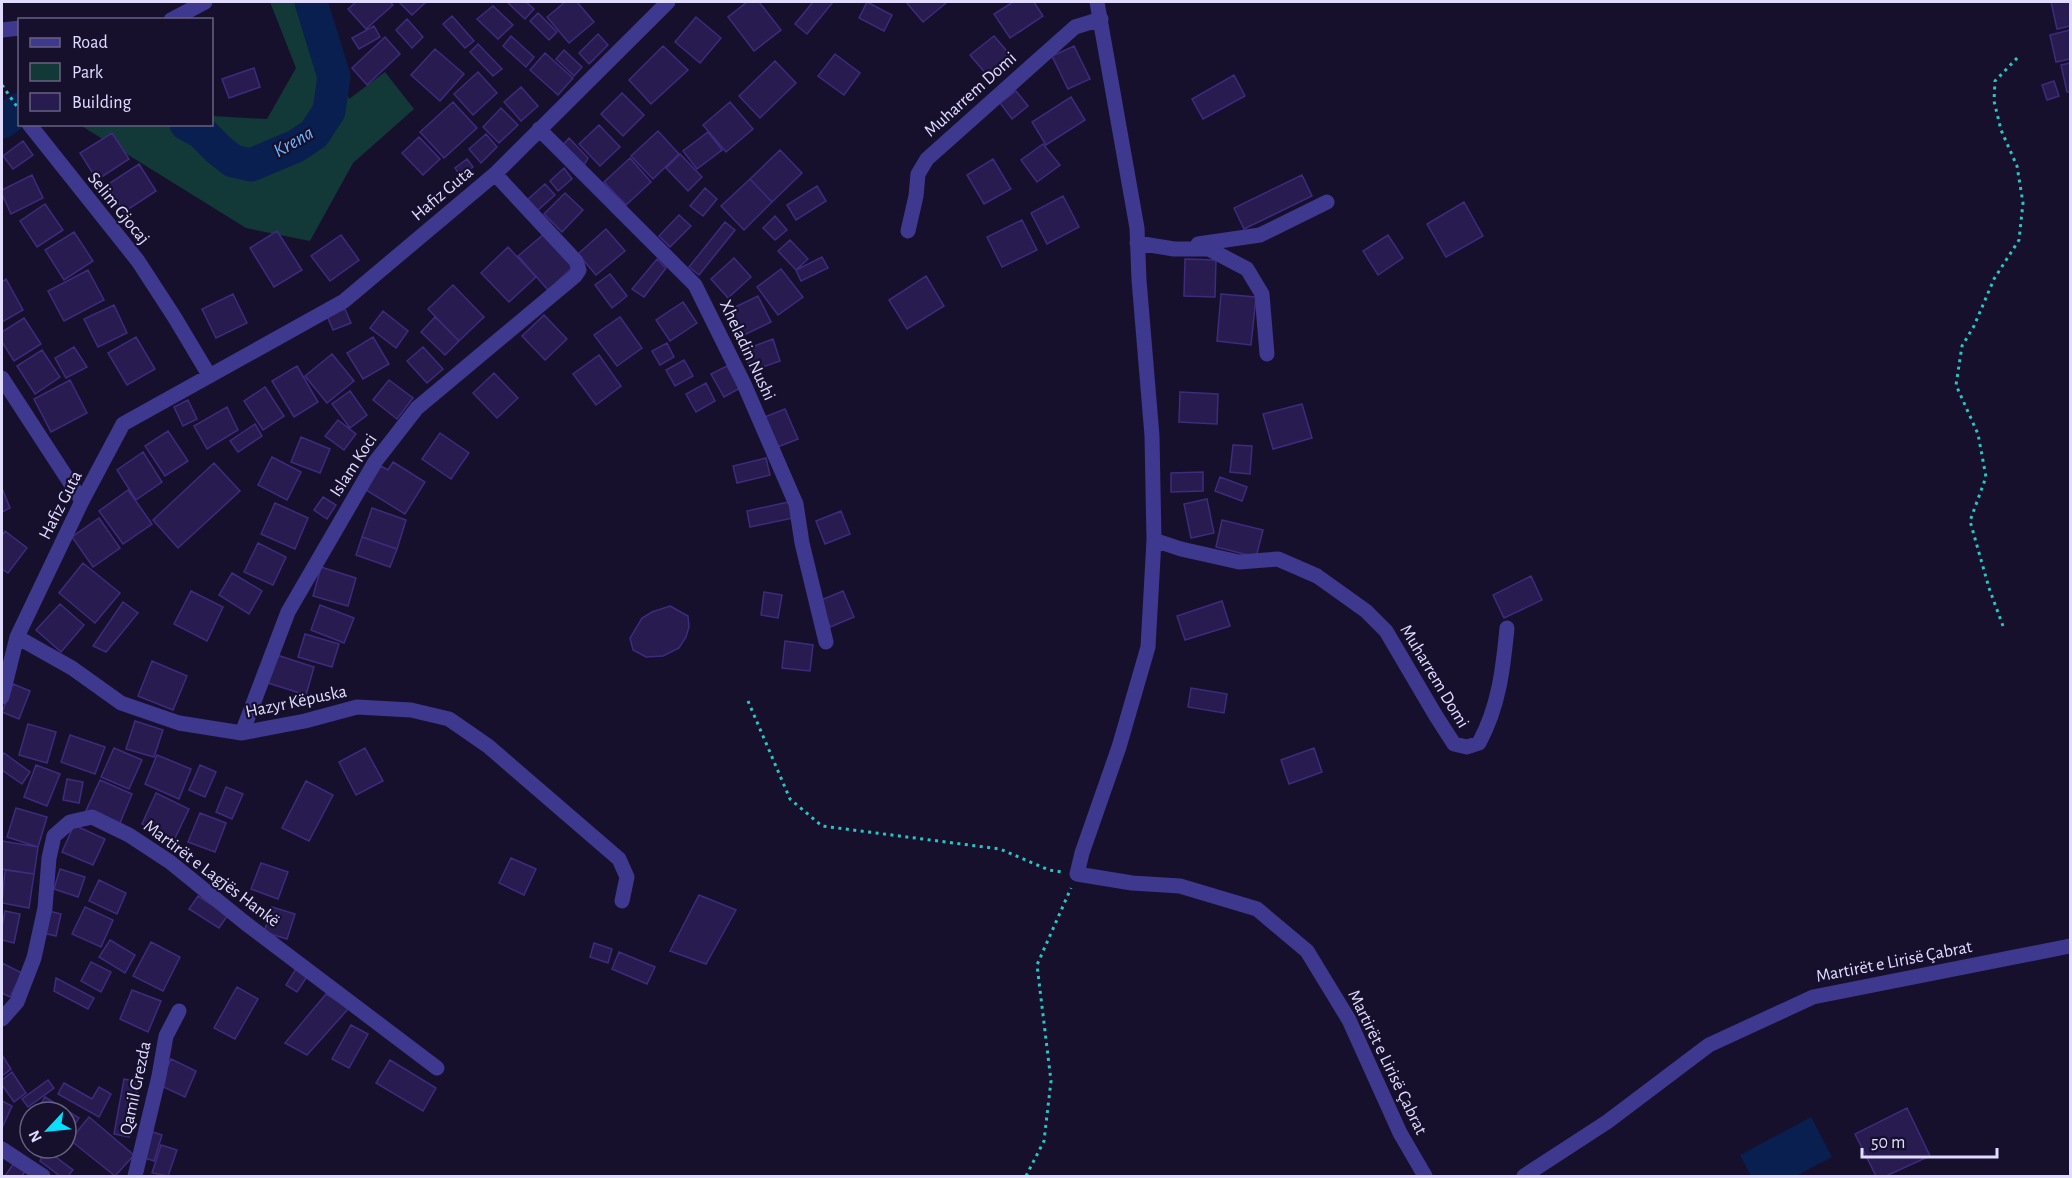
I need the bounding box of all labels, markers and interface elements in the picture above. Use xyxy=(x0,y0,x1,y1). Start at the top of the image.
legend xyxy=(18,18,213,126)
text: Road xyxy=(72,34,108,52)
street label: Muharrem Domi xyxy=(921,49,1020,141)
text: Park xyxy=(72,64,104,82)
text: Building xyxy=(72,94,132,112)
water label: Krena xyxy=(270,123,317,161)
street label: Hafiz Guta xyxy=(408,163,477,224)
street label: Selim Gjocaj xyxy=(84,169,153,248)
street label: Xheladin Nushi xyxy=(716,297,778,403)
street label: Islam Koci xyxy=(327,431,381,500)
street label: Hafiz Guta xyxy=(36,468,86,543)
street label: Muharrem Domi xyxy=(1396,622,1472,731)
street label: Hazyr Këpuska xyxy=(244,682,348,721)
street label: Martirët e Lagjës Hankë xyxy=(140,817,283,931)
street label: Martirët e Lirisë Çabrat xyxy=(1815,938,1974,986)
street label: Martirët e Lirisë Çabrat xyxy=(1344,987,1430,1138)
street label: Qamil Grezda xyxy=(117,1040,155,1137)
north arrow xyxy=(18,1100,78,1160)
scale bar xyxy=(1862,1121,1997,1159)
text: N xyxy=(26,1128,45,1145)
text: 50 m xyxy=(1871,1134,1905,1152)

